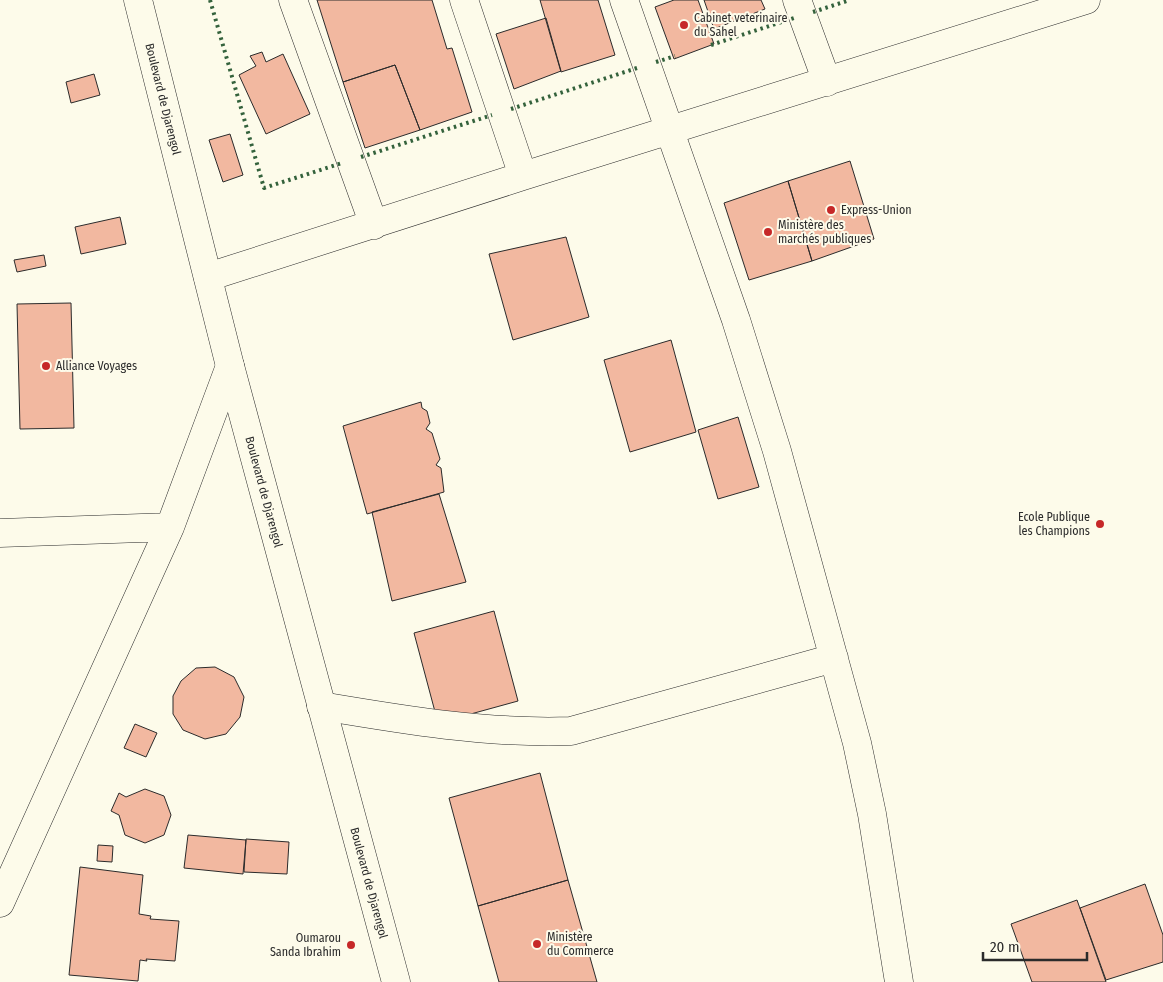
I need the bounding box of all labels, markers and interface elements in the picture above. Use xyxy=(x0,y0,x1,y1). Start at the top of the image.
place label: Cabinet veterinaire du Sahel xyxy=(694,11,787,39)
marker: Cabinet veterinaire du Sahel xyxy=(678,19,690,31)
street label: Boulevard de Djarengol xyxy=(142,42,184,156)
place label: Express-Union xyxy=(841,203,912,217)
marker: Express-Union xyxy=(825,204,837,216)
place label: Ministère des marchés publiques xyxy=(778,218,871,246)
marker: Ministère des marchés publiques xyxy=(762,226,774,238)
place label: Alliance Voyages xyxy=(56,359,137,373)
marker: Alliance Voyages xyxy=(40,360,52,372)
street label: Boulevard de Djarengol xyxy=(242,435,286,549)
place label: Ecole Publique les Champions xyxy=(1018,510,1090,538)
marker: Ecole Publique les Champions xyxy=(1094,518,1106,530)
street label: Boulevard de Djarengol xyxy=(347,826,391,940)
place label: Ministère du Commerce xyxy=(547,930,614,958)
scale bar xyxy=(983,930,1087,962)
place label: Oumarou Sanda Ibrahim xyxy=(270,931,341,959)
marker: Ministère du Commerce xyxy=(531,938,543,950)
text: 20 m xyxy=(990,938,1020,956)
marker: Oumarou Sanda Ibrahim xyxy=(345,939,357,951)

